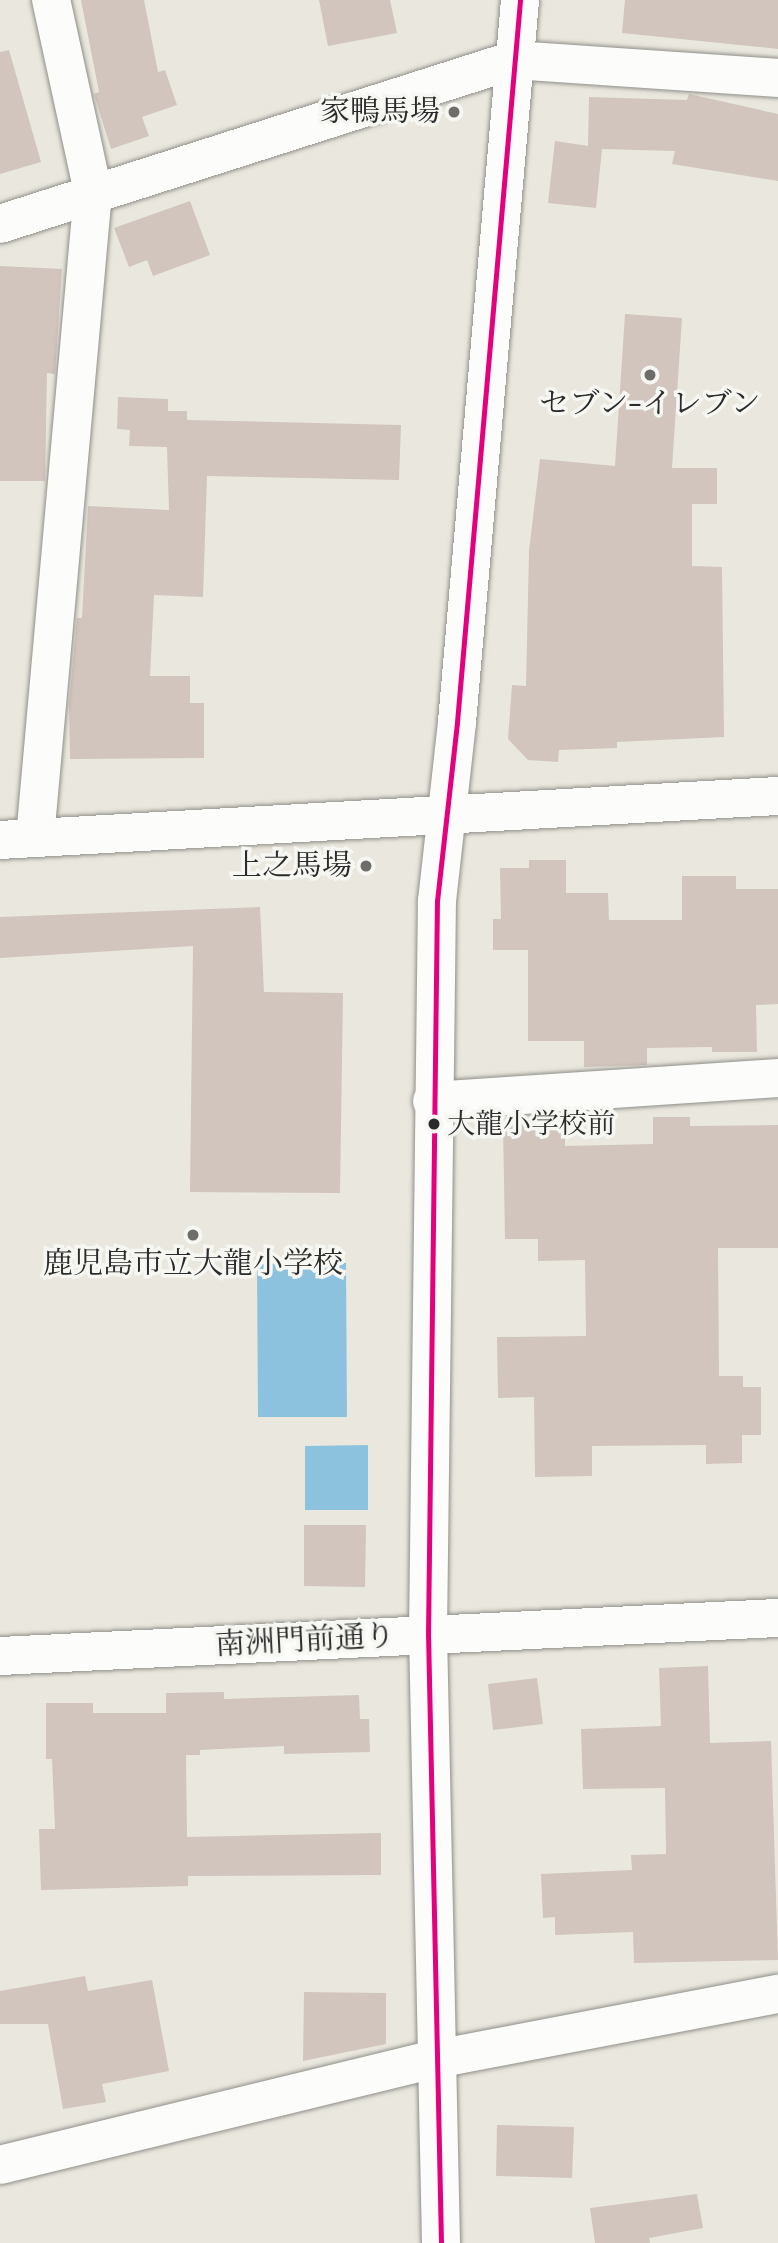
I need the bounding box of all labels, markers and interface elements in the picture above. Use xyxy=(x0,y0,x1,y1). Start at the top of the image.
place label: 家鴨馬場 xyxy=(320,94,440,130)
marker: 家鴨馬場 xyxy=(446,104,462,120)
marker: セブン-イレブン xyxy=(642,367,658,383)
place label: セブン-イレブン xyxy=(538,386,762,422)
place label: 上之馬場 xyxy=(232,848,352,884)
marker: 上之馬場 xyxy=(358,858,374,874)
place label: 大龍小学校前 xyxy=(447,1107,615,1141)
marker: 大龍小学校前 xyxy=(427,1117,441,1131)
marker: 鹿児島市立大龍小学校 xyxy=(185,1227,201,1243)
place label: 鹿児島市立大龍小学校 xyxy=(43,1246,343,1282)
street label: 南洲門前通り xyxy=(214,1618,396,1664)

